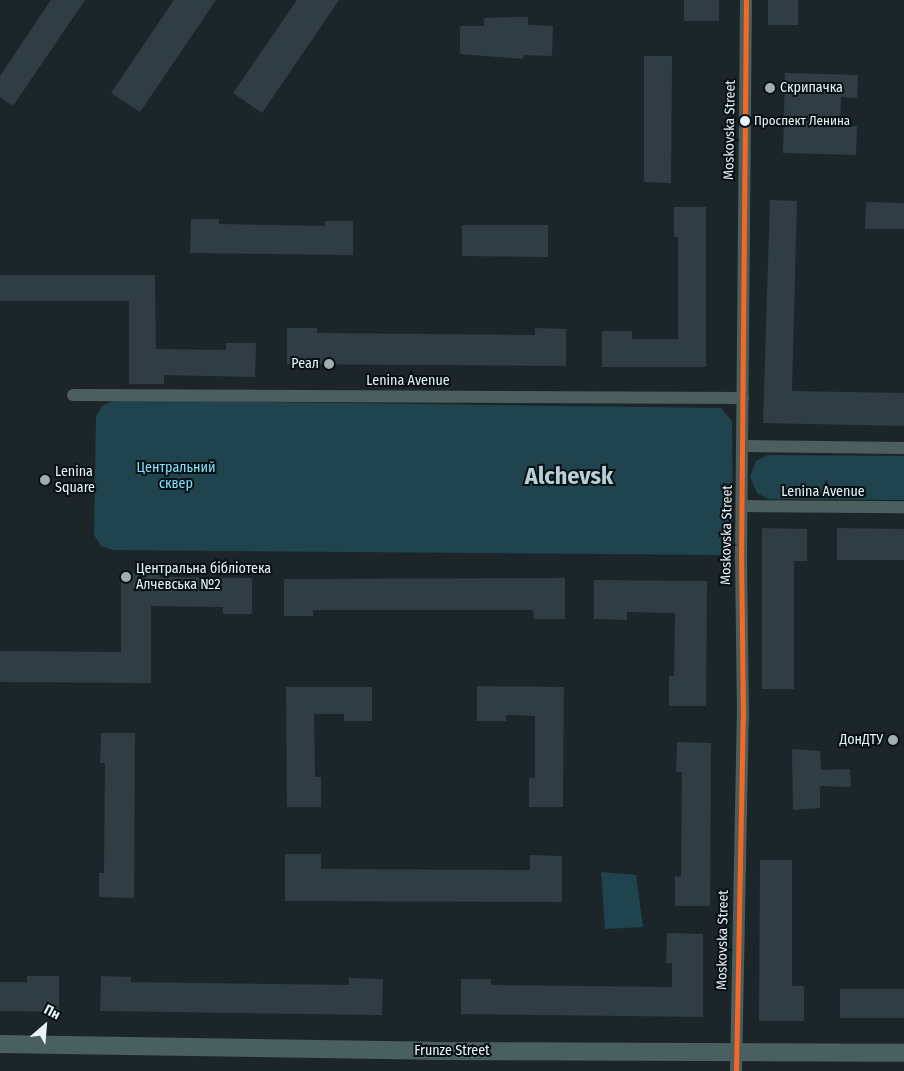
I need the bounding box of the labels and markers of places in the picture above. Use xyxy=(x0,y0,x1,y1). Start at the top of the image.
place label: Скрипачка xyxy=(780,80,843,96)
marker: Скрипачка xyxy=(764,82,776,94)
place label: Проспект Ленина xyxy=(754,113,850,129)
marker: Проспект Ленина xyxy=(740,116,750,126)
place label: Реал xyxy=(291,356,319,372)
marker: Реал xyxy=(323,358,335,370)
place label: Lenina Square xyxy=(55,464,95,497)
marker: Lenina Square xyxy=(39,474,51,486)
place label: Центральна бібліотека Алчевська №2 xyxy=(136,561,271,594)
marker: Центральна бібліотека Алчевська №2 xyxy=(120,571,132,583)
place label: ДонДТУ xyxy=(839,732,883,748)
marker: ДонДТУ xyxy=(887,734,899,746)

